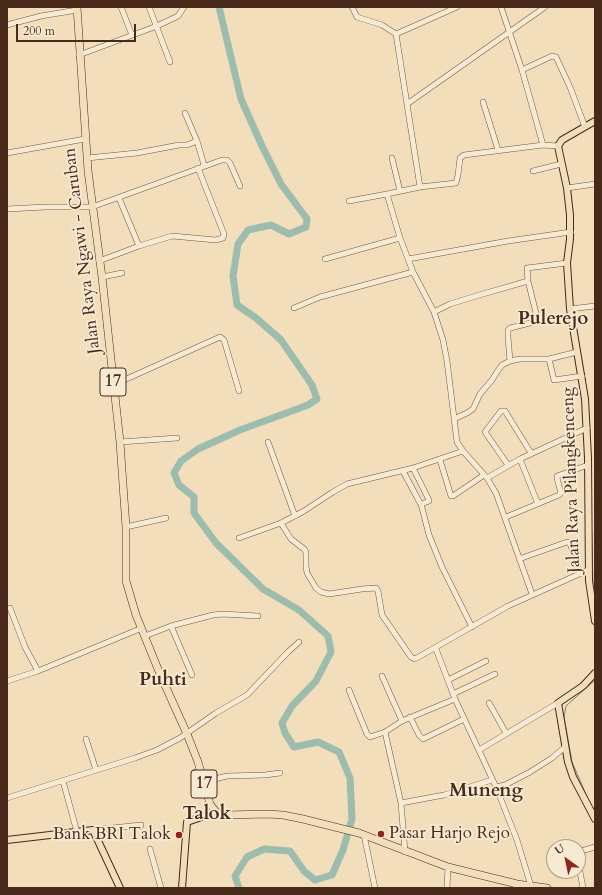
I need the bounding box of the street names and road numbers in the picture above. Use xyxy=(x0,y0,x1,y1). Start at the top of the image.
street label: Jalan Raya Ngawi - Caruban xyxy=(60,147,106,355)
road number: 17 xyxy=(100,368,126,396)
street label: Jalan Raya Pilangkenceng xyxy=(559,387,585,573)
road number: 17 xyxy=(191,770,217,798)

